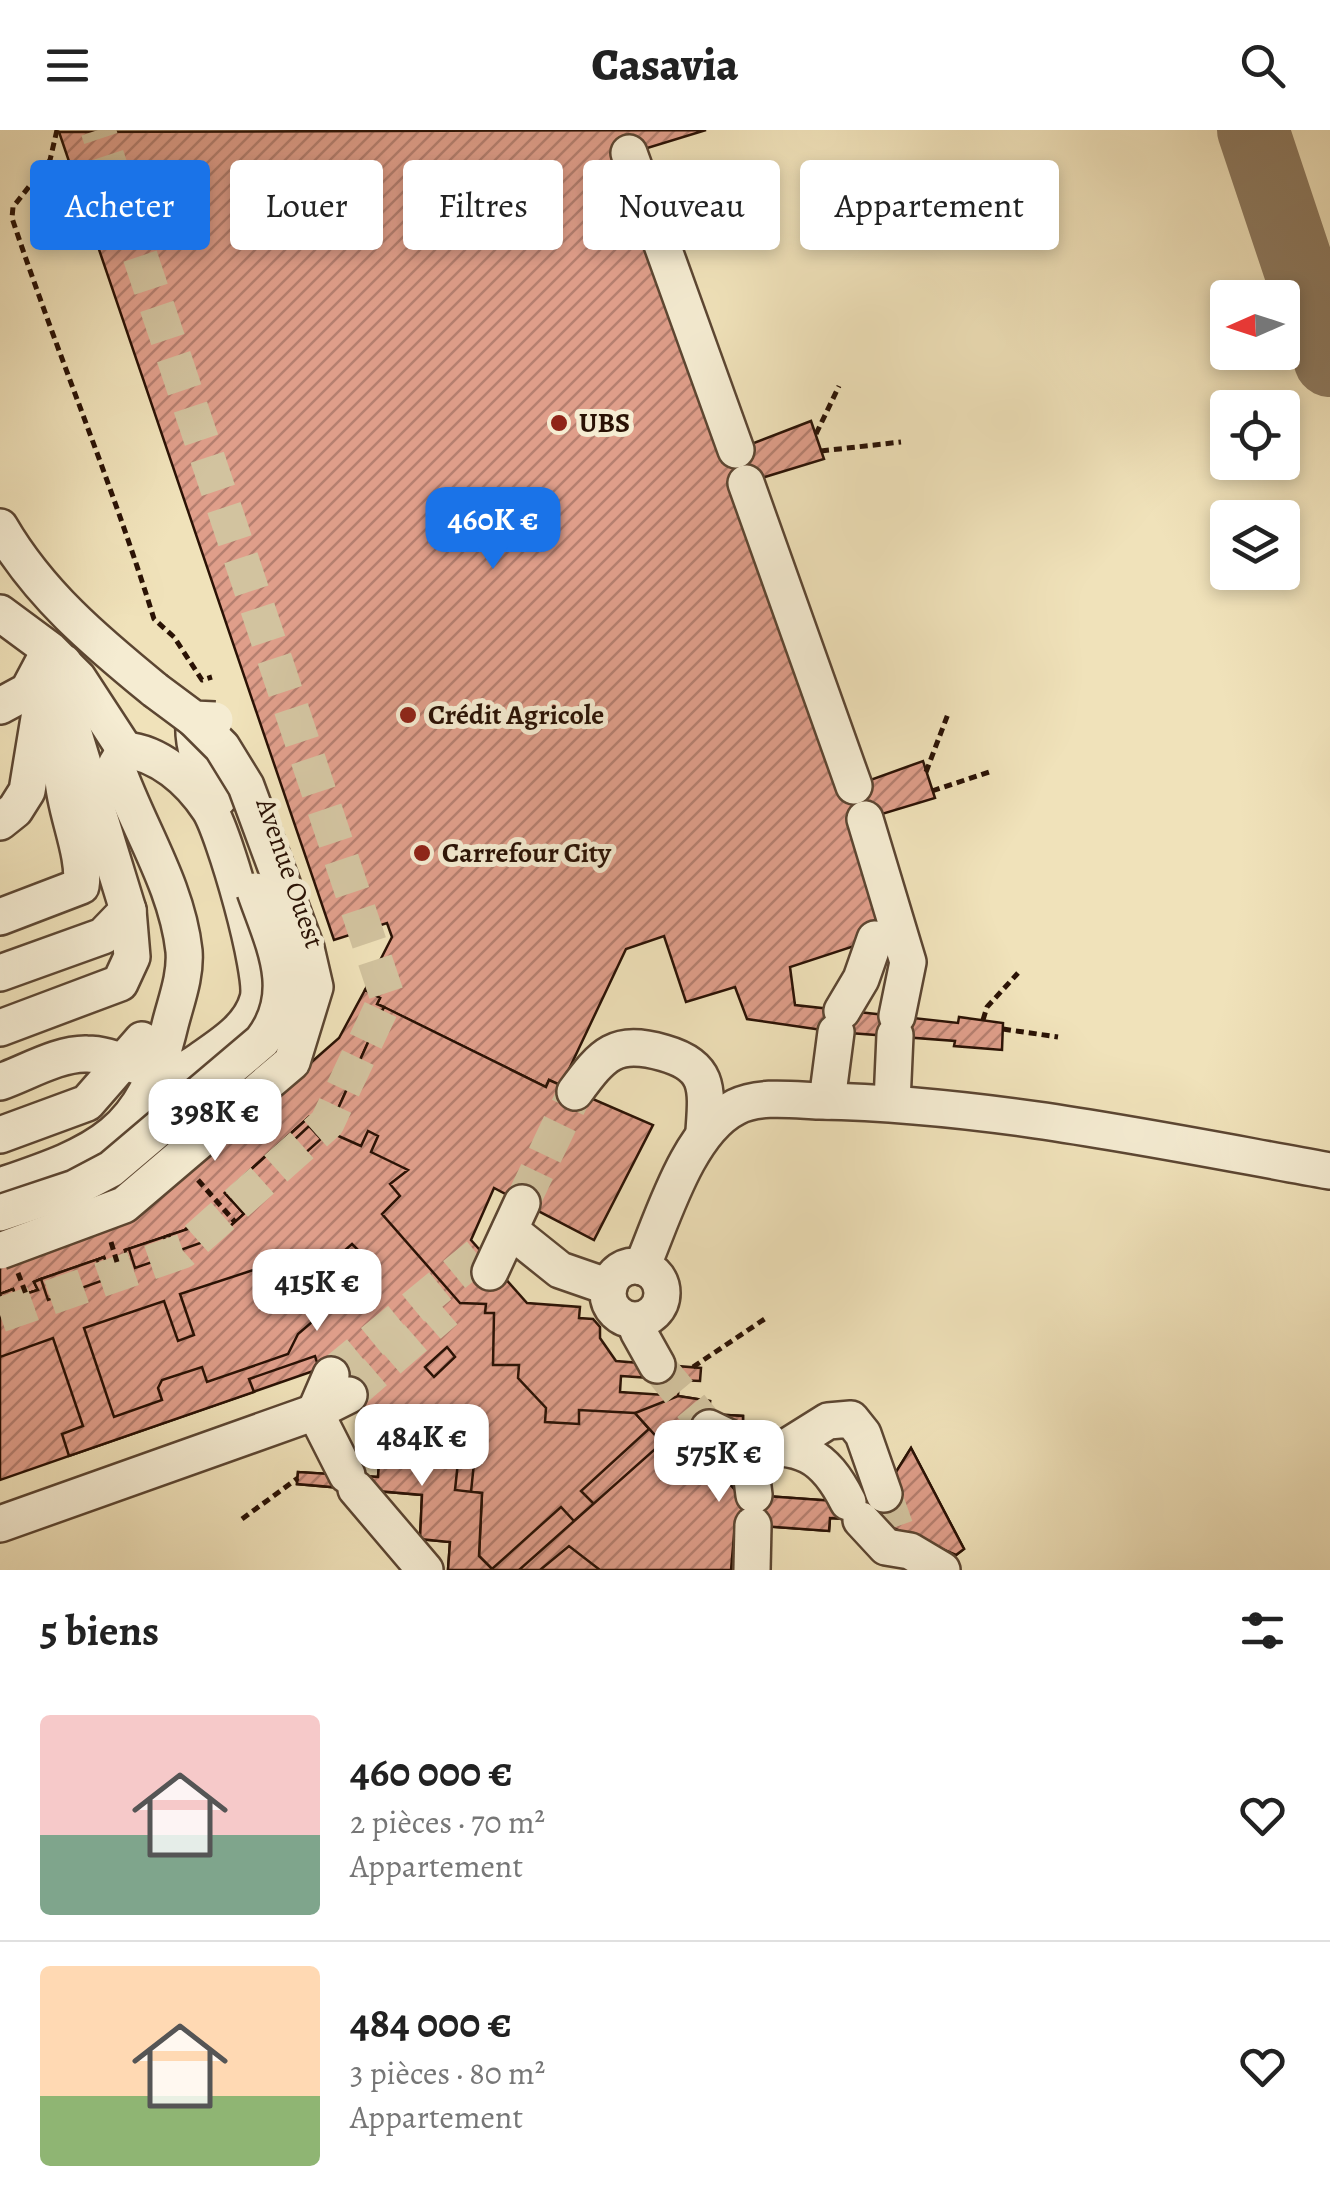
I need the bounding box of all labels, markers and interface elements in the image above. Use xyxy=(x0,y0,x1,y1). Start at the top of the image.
text: Casavia xyxy=(592,34,738,96)
icon: menu xyxy=(40,38,95,93)
icon: search xyxy=(1235,38,1290,93)
chip: Acheter xyxy=(30,160,210,250)
chip: Louer xyxy=(230,160,383,250)
chip: Filtres xyxy=(403,160,563,250)
chip: Nouveau xyxy=(583,160,780,250)
chip: Appartement xyxy=(800,160,1059,250)
north arrow xyxy=(1210,280,1300,370)
map controls xyxy=(1210,280,1300,590)
button: locate xyxy=(1210,390,1300,480)
place label: UBS xyxy=(579,404,630,442)
marker: UBS xyxy=(548,412,570,434)
pin: 460K € xyxy=(412,487,574,572)
text: 460K € xyxy=(447,497,539,541)
button: layers xyxy=(1210,500,1300,590)
place label: Crédit Agricole xyxy=(428,696,604,734)
marker: Crédit Agricole xyxy=(397,704,419,726)
street label: Avenue Ouest xyxy=(246,792,333,953)
place label: Carrefour City xyxy=(442,834,612,872)
marker: Carrefour City xyxy=(411,842,433,864)
pin: 398K € xyxy=(134,1079,296,1164)
text: 398K € xyxy=(171,1089,259,1133)
pin: 415K € xyxy=(236,1249,398,1334)
text: 415K € xyxy=(274,1259,360,1303)
pin: 484K € xyxy=(341,1404,503,1489)
text: 484K € xyxy=(377,1414,467,1458)
pin: 575K € xyxy=(638,1420,800,1505)
text: 575K € xyxy=(676,1430,762,1474)
text: 5 biens xyxy=(40,1602,159,1659)
icon: filters xyxy=(1235,1603,1290,1658)
text: 460 000 € xyxy=(350,1743,513,1800)
icon: home xyxy=(120,1755,240,1875)
icon: heart xyxy=(1235,1788,1290,1843)
text: 2 pièces · 70 m² xyxy=(350,1800,545,1844)
text: Appartement xyxy=(350,1844,523,1888)
text: 484 000 € xyxy=(350,1994,512,2051)
icon: home xyxy=(120,2006,240,2126)
icon: heart xyxy=(1235,2039,1290,2094)
text: 3 pièces · 80 m² xyxy=(350,2051,545,2095)
text: Appartement xyxy=(350,2095,523,2139)

